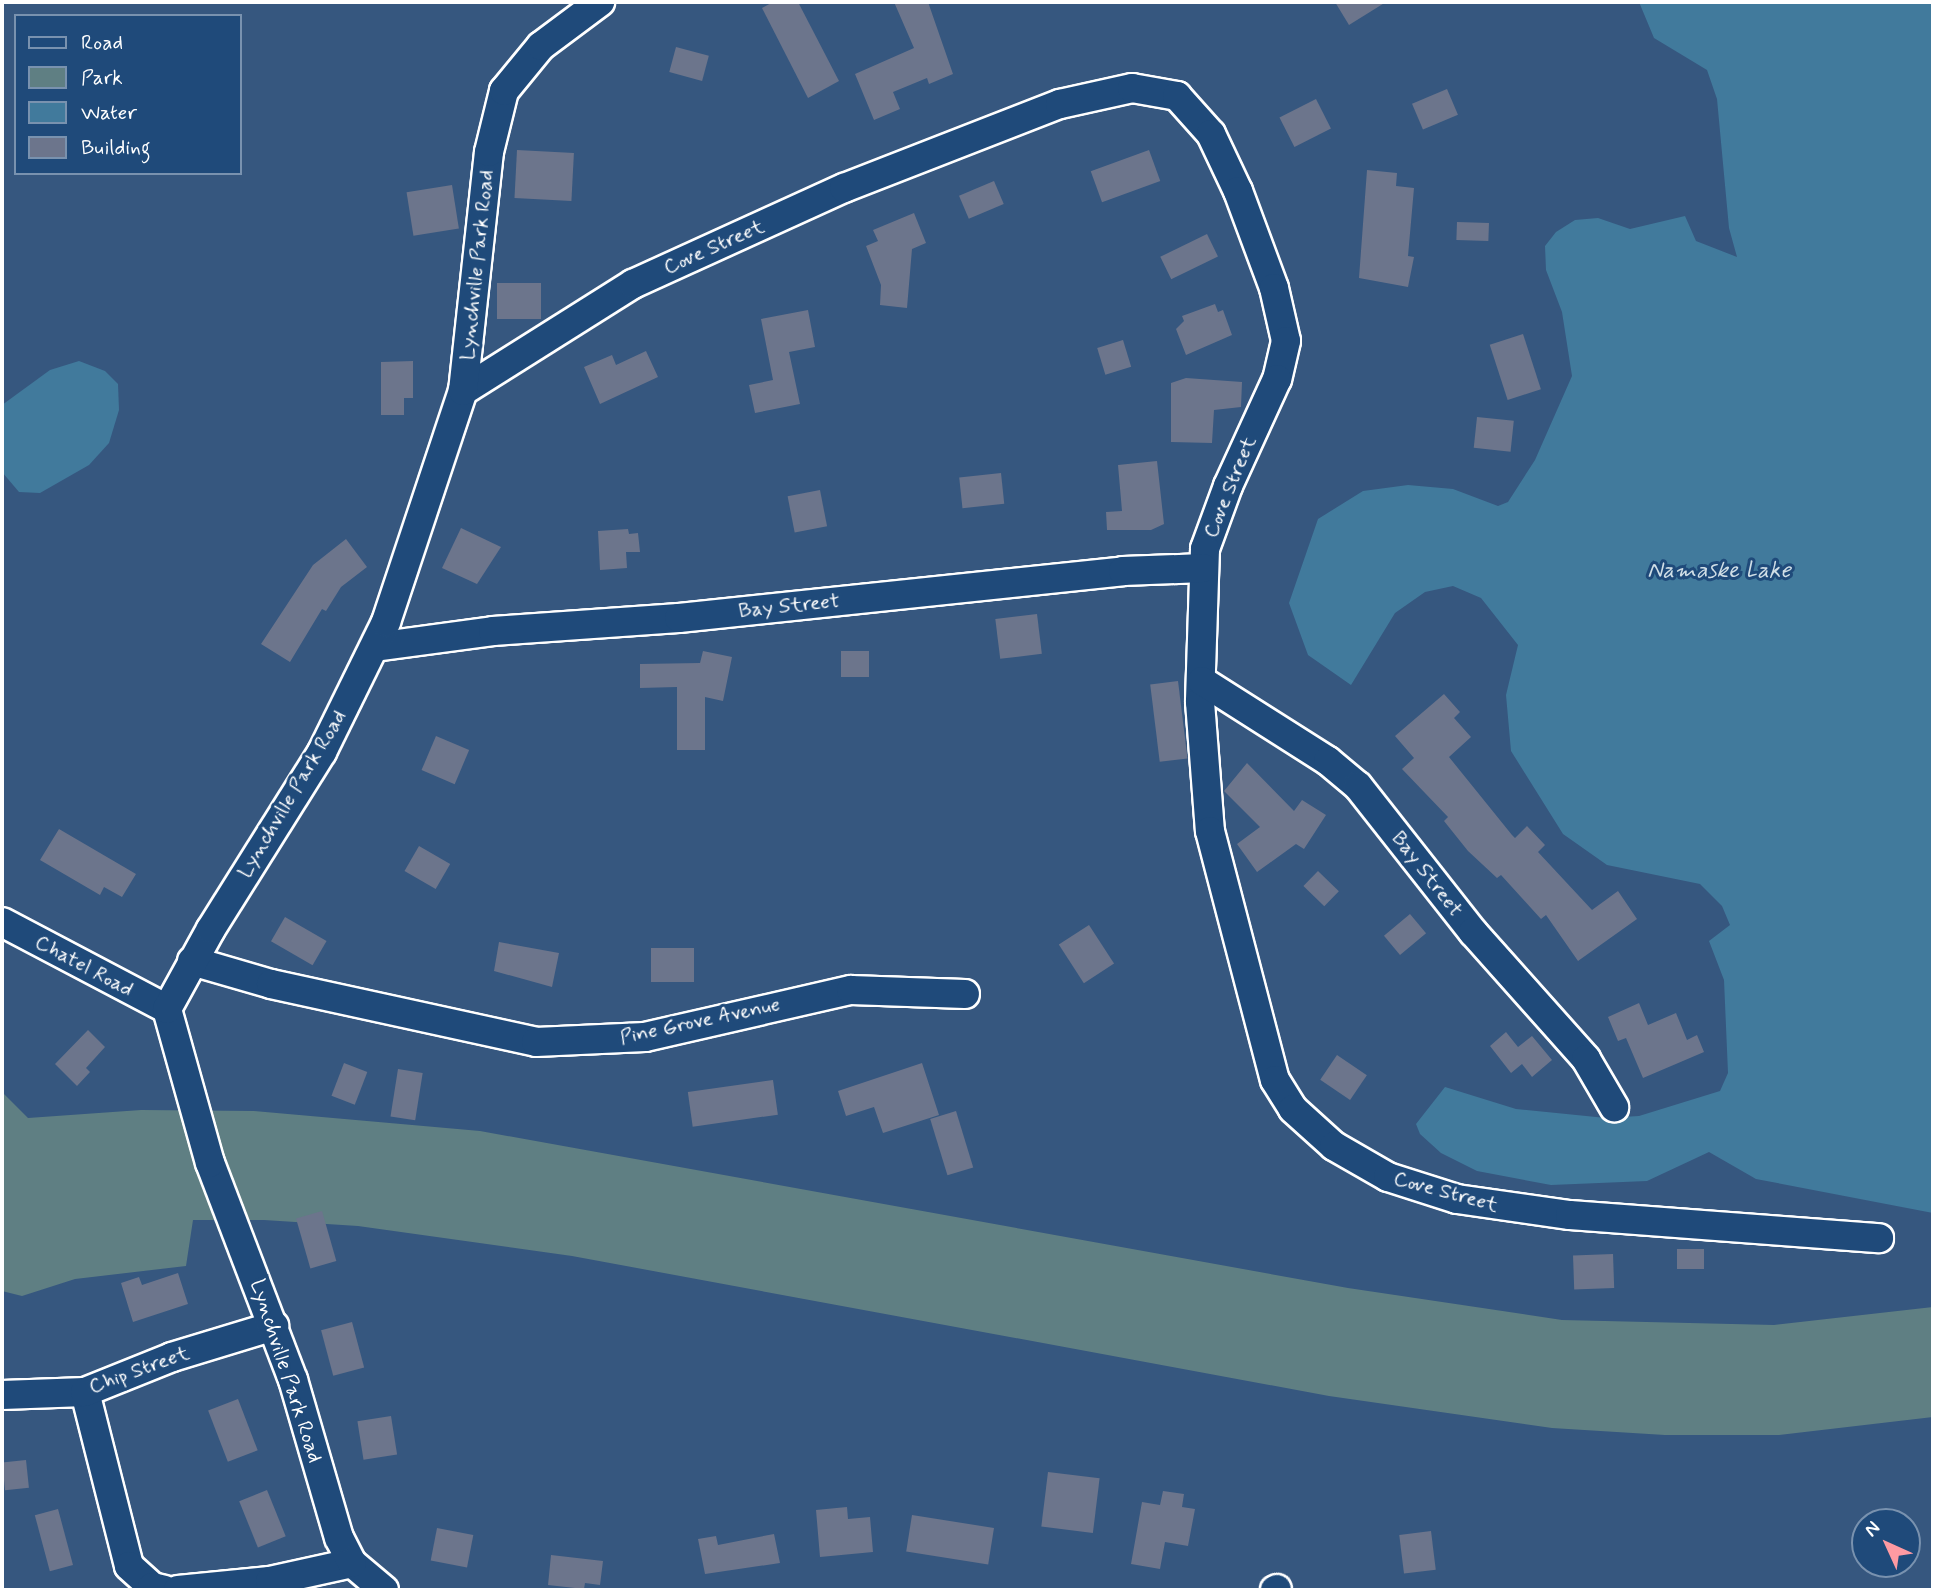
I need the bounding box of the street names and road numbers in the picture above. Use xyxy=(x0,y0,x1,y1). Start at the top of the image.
street label: Lynchville Park Road xyxy=(455,170,499,360)
street label: Cove Street xyxy=(660,214,768,280)
street label: Cove Street xyxy=(1198,432,1262,542)
street label: Bay Street xyxy=(738,588,840,624)
street label: Lynchville Park Road xyxy=(233,707,351,881)
street label: Bay Street xyxy=(1386,827,1468,921)
street label: Chatel Road xyxy=(30,929,138,1003)
street label: Pine Grove Avenue xyxy=(617,991,783,1051)
street label: Cove Street xyxy=(1391,1166,1501,1218)
street label: Lynchville Park Road xyxy=(245,1277,327,1465)
street label: Chip Street xyxy=(85,1340,193,1400)

